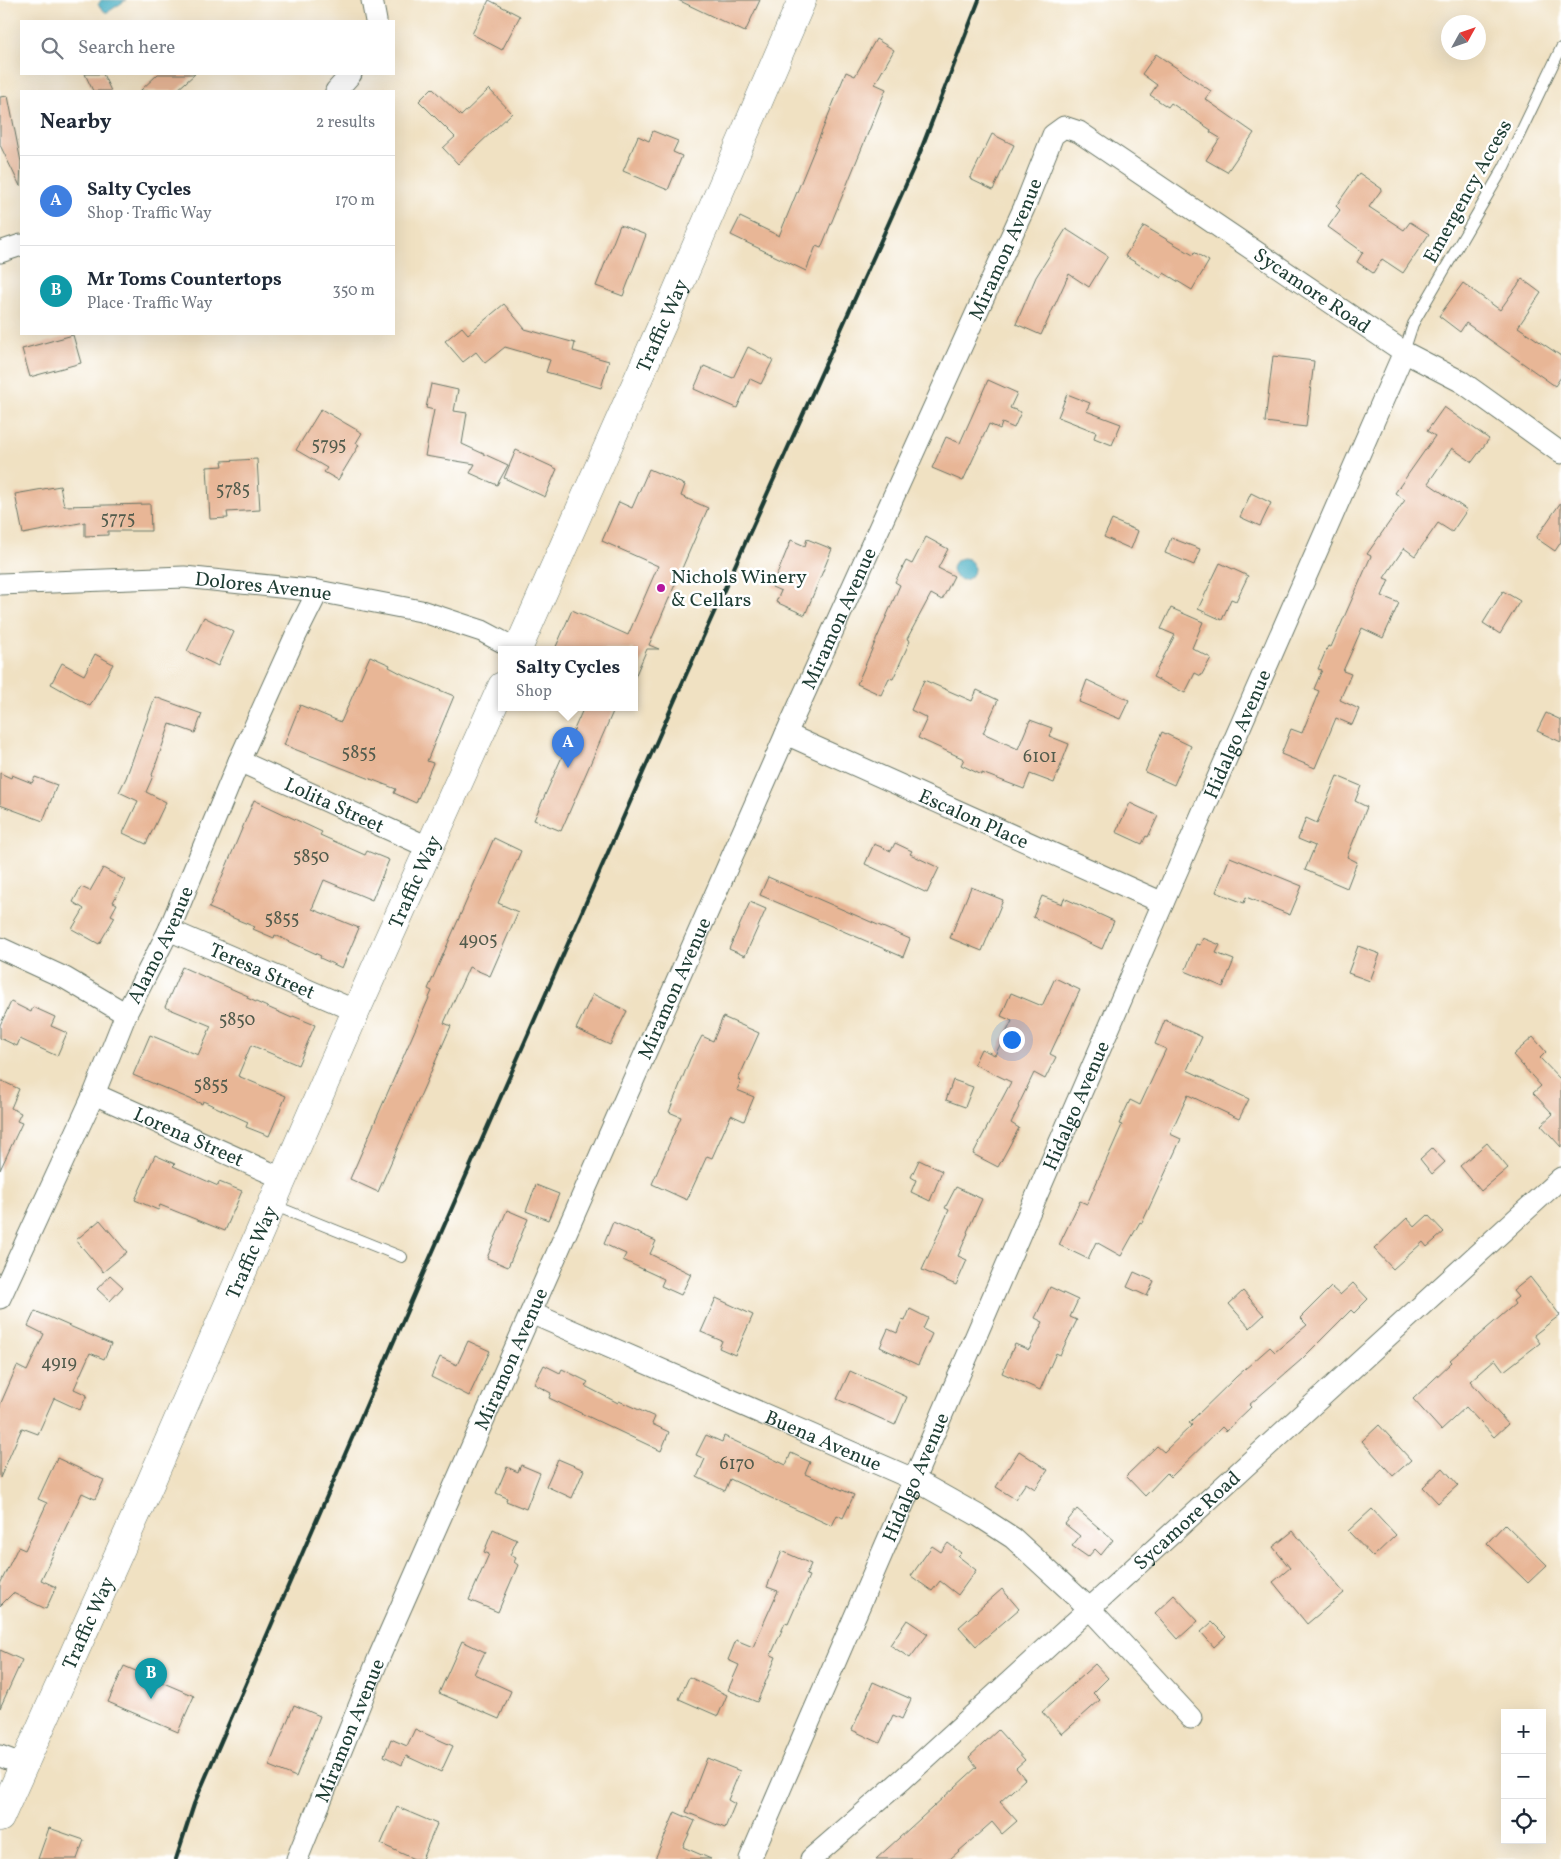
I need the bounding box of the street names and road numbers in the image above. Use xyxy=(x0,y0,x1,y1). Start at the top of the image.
street label: Emergency Access xyxy=(1418,115,1520,269)
street label: Miramon Avenue xyxy=(963,174,1050,325)
street label: Sycamore Road xyxy=(1247,242,1376,341)
street label: Traffic Way xyxy=(631,275,696,377)
street label: Miramon Avenue xyxy=(796,544,885,694)
street label: Dolores Avenue xyxy=(193,566,334,609)
street label: Hidalgo Avenue xyxy=(1198,666,1279,804)
street label: Lolita Street xyxy=(279,771,388,841)
street label: Escalon Place xyxy=(914,783,1033,857)
street label: Traffic Way xyxy=(383,831,449,933)
street label: Alamo Avenue xyxy=(121,882,202,1009)
street label: Miramon Avenue xyxy=(632,913,719,1065)
street label: Teresa Street xyxy=(205,937,319,1008)
street label: Hidalgo Avenue xyxy=(1037,1037,1118,1175)
street label: Lorena Street xyxy=(128,1101,248,1175)
street label: Traffic Way xyxy=(220,1202,286,1304)
street label: Miramon Avenue xyxy=(469,1284,556,1435)
street label: Buena Avenue xyxy=(760,1404,886,1480)
street label: Hidalgo Avenue xyxy=(876,1409,957,1547)
street label: Sycamore Road xyxy=(1128,1465,1248,1578)
street label: Traffic Way xyxy=(56,1572,123,1675)
street label: Miramon Avenue xyxy=(309,1655,393,1807)

